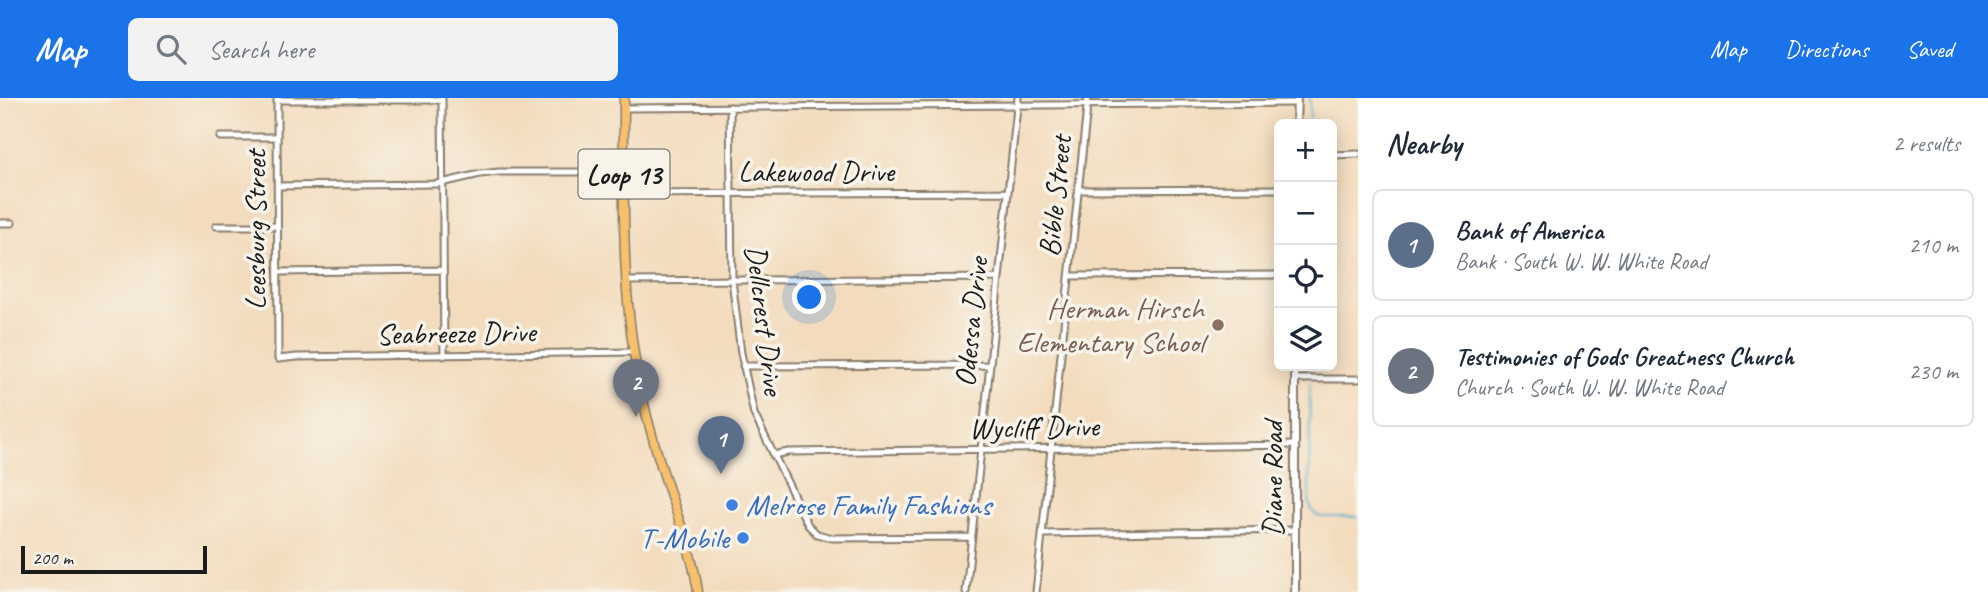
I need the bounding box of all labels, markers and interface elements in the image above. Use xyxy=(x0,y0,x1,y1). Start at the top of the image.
search box xyxy=(128,18,618,81)
text: Map xyxy=(35,28,86,70)
icon: search xyxy=(152,30,190,68)
text: Search here xyxy=(208,33,314,66)
text: Map xyxy=(1710,34,1747,64)
text: Directions xyxy=(1785,34,1868,64)
text: Saved xyxy=(1906,34,1953,64)
map controls xyxy=(1274,119,1337,371)
button: + xyxy=(1274,119,1337,182)
text: Nearby xyxy=(1386,125,1462,163)
text: 2 results xyxy=(1893,129,1960,158)
street label: Bible Street xyxy=(1030,131,1081,258)
street label: Leesburg Street xyxy=(236,147,274,310)
road number: Loop 13 xyxy=(578,150,670,198)
street label: Lakewood Drive xyxy=(738,152,896,190)
button: − xyxy=(1274,182,1337,245)
text: Bank of America xyxy=(1455,214,1603,247)
text: 1 xyxy=(1406,231,1416,260)
text: 210 m xyxy=(1909,231,1958,260)
street label: Dellcrest Drive xyxy=(737,243,793,399)
button: locate xyxy=(1274,245,1337,308)
text: Bank · South W. W. White Road xyxy=(1455,247,1707,276)
street label: Odessa Drive xyxy=(945,253,997,389)
your location xyxy=(792,280,826,314)
place label: Herman Hirsch Elementary School xyxy=(1017,289,1209,361)
button: layers xyxy=(1274,308,1337,371)
street label: Seabreeze Drive xyxy=(376,313,538,353)
marker: Herman Hirsch Elementary School xyxy=(1210,317,1226,333)
text: Testimonies of Gods Greatness Church xyxy=(1455,340,1794,373)
text: 2 xyxy=(1406,357,1416,386)
text: 230 m xyxy=(1909,357,1958,386)
pin: 2 xyxy=(613,359,659,417)
text: Church · South W. W. White Road xyxy=(1455,373,1724,402)
street label: Wycliff Drive xyxy=(969,407,1101,447)
pin: 1 xyxy=(698,416,744,474)
street label: Diane Road xyxy=(1253,417,1291,537)
place label: Melrose Family Fashions xyxy=(746,486,994,524)
marker: Melrose Family Fashions xyxy=(724,497,740,513)
place label: T-Mobile xyxy=(640,519,731,557)
marker: T-Mobile xyxy=(735,530,751,546)
scale bar xyxy=(21,543,206,575)
text: 200 m xyxy=(32,546,73,570)

